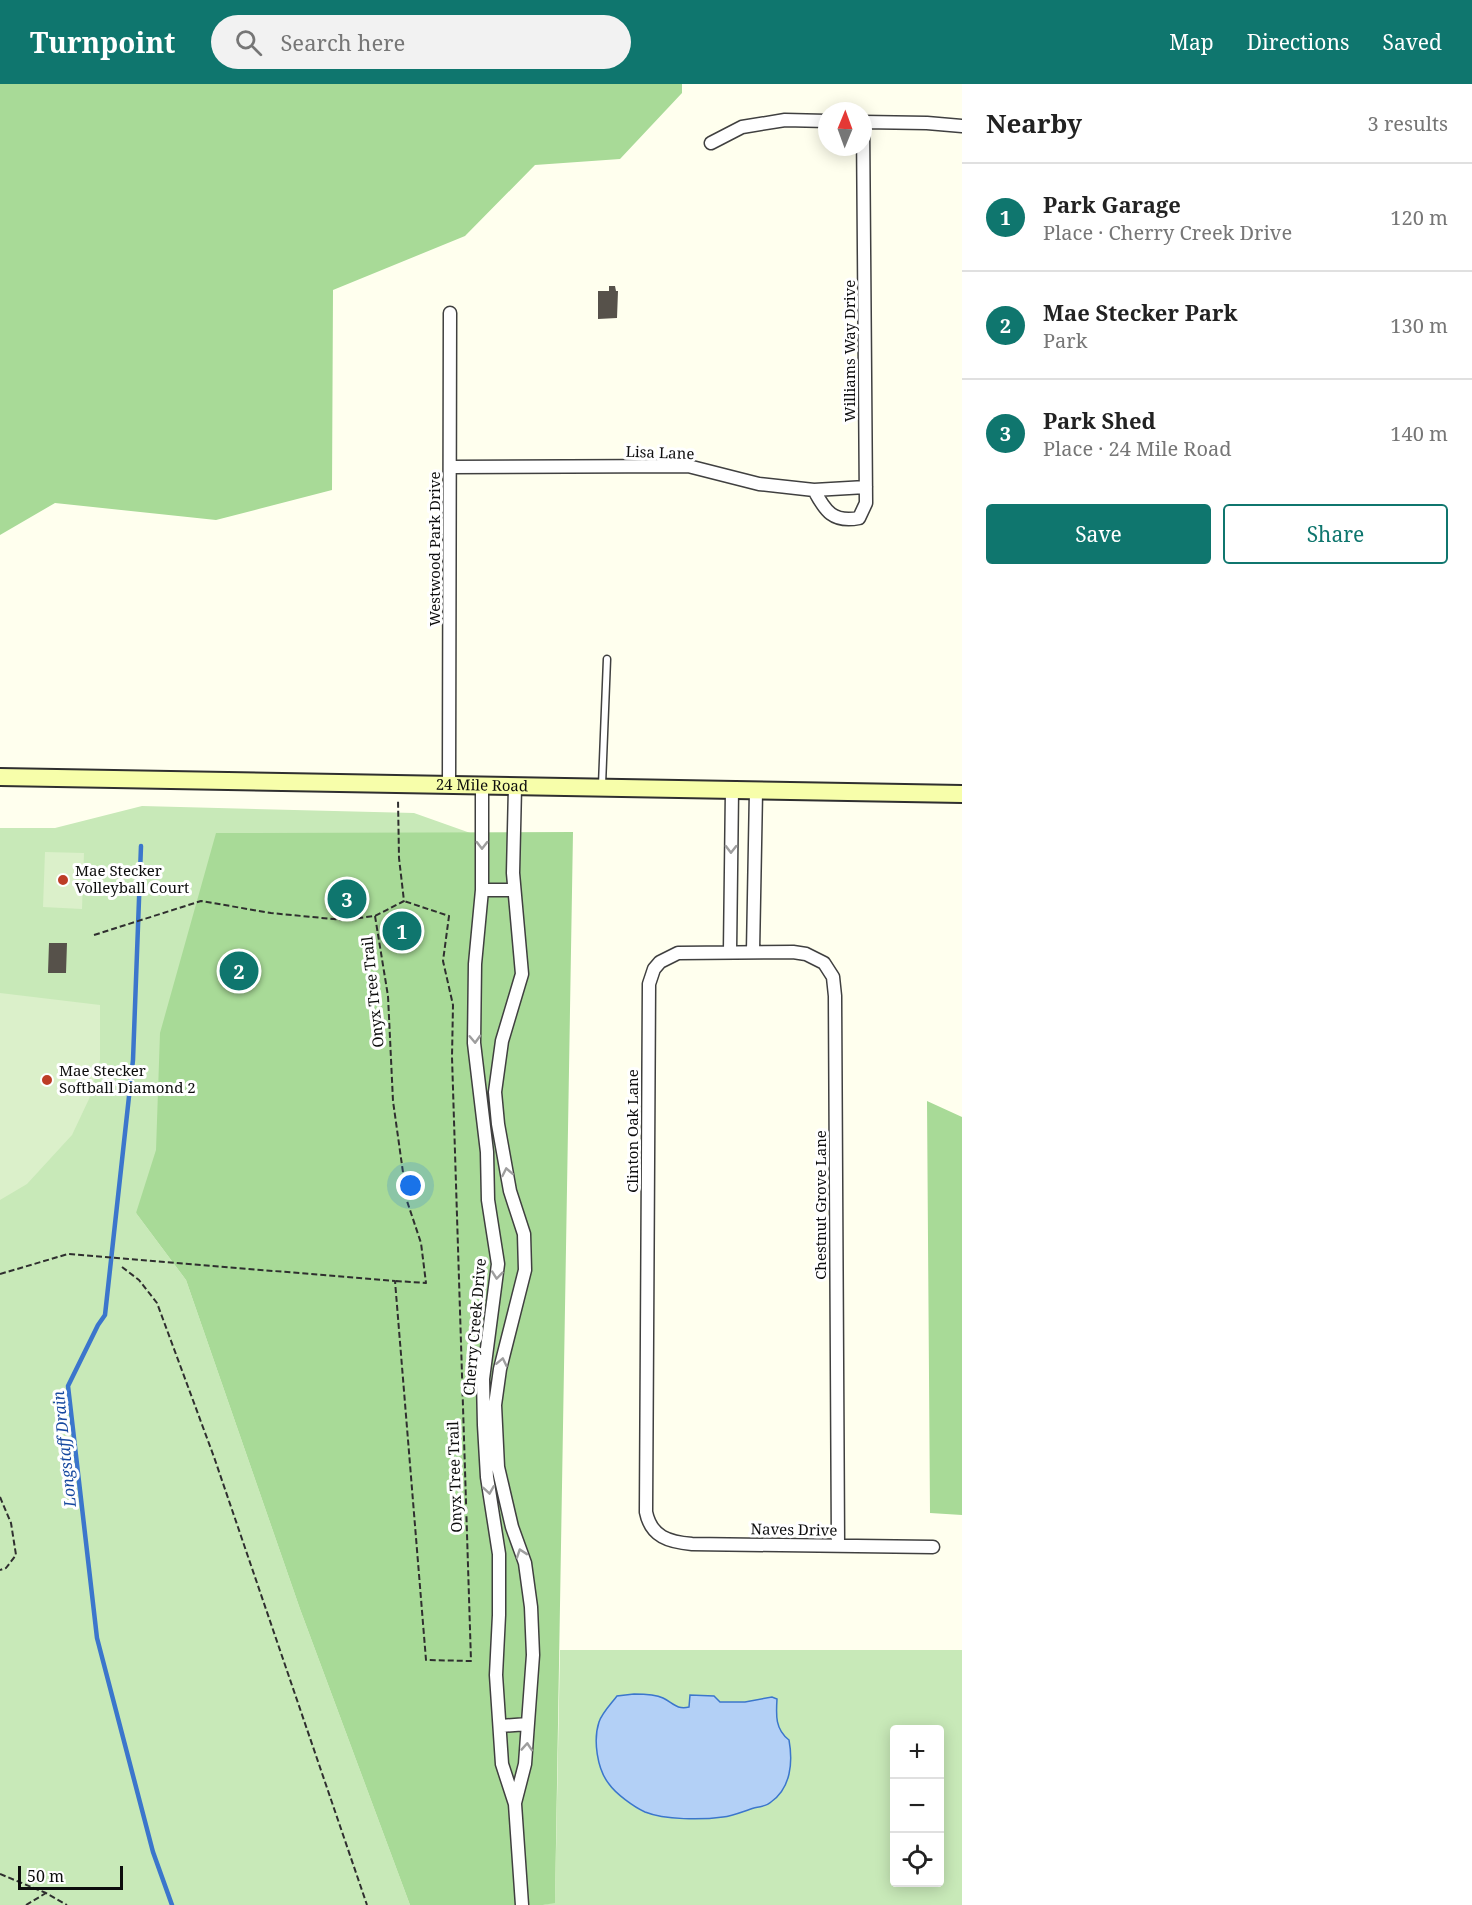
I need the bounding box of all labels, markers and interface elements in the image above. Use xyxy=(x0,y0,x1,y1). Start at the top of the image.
search box xyxy=(211,15,631,69)
text: Turnpoint xyxy=(30,23,175,61)
icon: search xyxy=(232,26,265,59)
text: Search here xyxy=(280,27,405,57)
text: Map xyxy=(1169,28,1214,56)
text: Directions xyxy=(1247,28,1349,56)
text: Saved xyxy=(1382,28,1442,56)
north arrow xyxy=(818,102,872,156)
text: Nearby xyxy=(986,105,1082,141)
text: 3 results xyxy=(1368,110,1448,137)
text: Park Garage xyxy=(1043,189,1181,219)
text: 1 xyxy=(1000,204,1011,231)
text: 120 m xyxy=(1390,204,1448,231)
text: Place · Cherry Creek Drive xyxy=(1043,219,1292,246)
street label: Williams Way Drive xyxy=(839,280,859,422)
text: Mae Stecker Park xyxy=(1043,297,1237,327)
text: 2 xyxy=(1000,312,1011,339)
text: 130 m xyxy=(1390,312,1448,339)
text: Park xyxy=(1043,327,1087,354)
text: Park Shed xyxy=(1043,405,1156,435)
text: 3 xyxy=(1000,420,1011,447)
text: 140 m xyxy=(1390,420,1448,447)
text: Place · 24 Mile Road xyxy=(1043,435,1232,462)
street label: Lisa Lane xyxy=(625,441,695,463)
street label: Westwood Park Drive xyxy=(424,472,444,626)
button: Save xyxy=(986,504,1211,564)
button: Share xyxy=(1223,504,1448,564)
street label: 24 Mile Road xyxy=(436,774,528,795)
one-way arrow xyxy=(476,840,488,849)
one-way arrow xyxy=(725,844,737,853)
place label: Mae Stecker Volleyball Court xyxy=(75,860,189,897)
marker: Mae Stecker Volleyball Court xyxy=(56,873,70,887)
pin: 3 xyxy=(328,876,366,922)
pin: 1 xyxy=(382,908,422,954)
street label: Onyx Tree Trail xyxy=(356,935,388,1049)
pin: 2 xyxy=(220,948,258,994)
one-way arrow xyxy=(468,1035,481,1044)
place label: Mae Stecker Softball Diamond 2 xyxy=(59,1060,196,1097)
street label: Clinton Oak Lane xyxy=(622,1069,642,1193)
marker: Mae Stecker Softball Diamond 2 xyxy=(40,1073,54,1087)
street label: Chestnut Grove Lane xyxy=(810,1130,830,1280)
one-way arrow xyxy=(501,1167,514,1177)
your location xyxy=(396,1171,425,1200)
street label: Cherry Creek Drive xyxy=(458,1257,490,1396)
one-way arrow xyxy=(491,1270,504,1279)
one-way arrow xyxy=(494,1357,507,1367)
water label: Longstaff Drain xyxy=(47,1389,81,1509)
street label: Onyx Tree Trail xyxy=(442,1421,466,1533)
one-way arrow xyxy=(482,1484,495,1494)
street label: Naves Drive xyxy=(750,1518,838,1540)
one-way arrow xyxy=(516,1548,529,1559)
map controls xyxy=(890,1725,944,1887)
button: + xyxy=(890,1725,944,1779)
one-way arrow xyxy=(520,1742,533,1751)
button: − xyxy=(890,1779,944,1833)
button: locate xyxy=(890,1833,944,1887)
scale bar xyxy=(18,1863,123,1890)
text: 50 m xyxy=(27,1865,64,1887)

